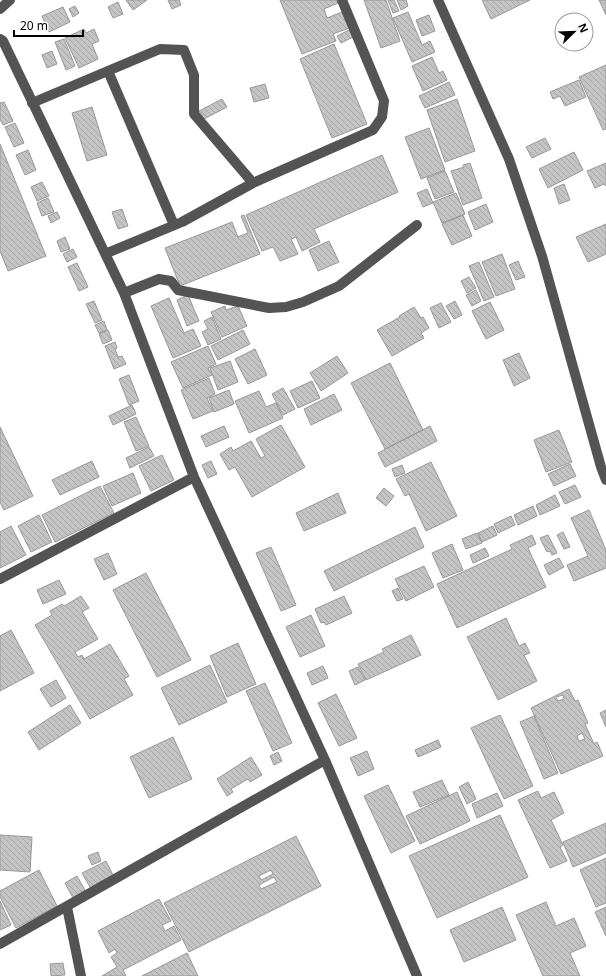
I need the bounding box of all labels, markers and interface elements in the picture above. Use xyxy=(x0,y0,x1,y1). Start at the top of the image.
scale bar xyxy=(14,12,83,38)
north arrow xyxy=(554,12,594,52)
text: 20 m xyxy=(20,17,48,34)
text: N xyxy=(575,21,592,35)

